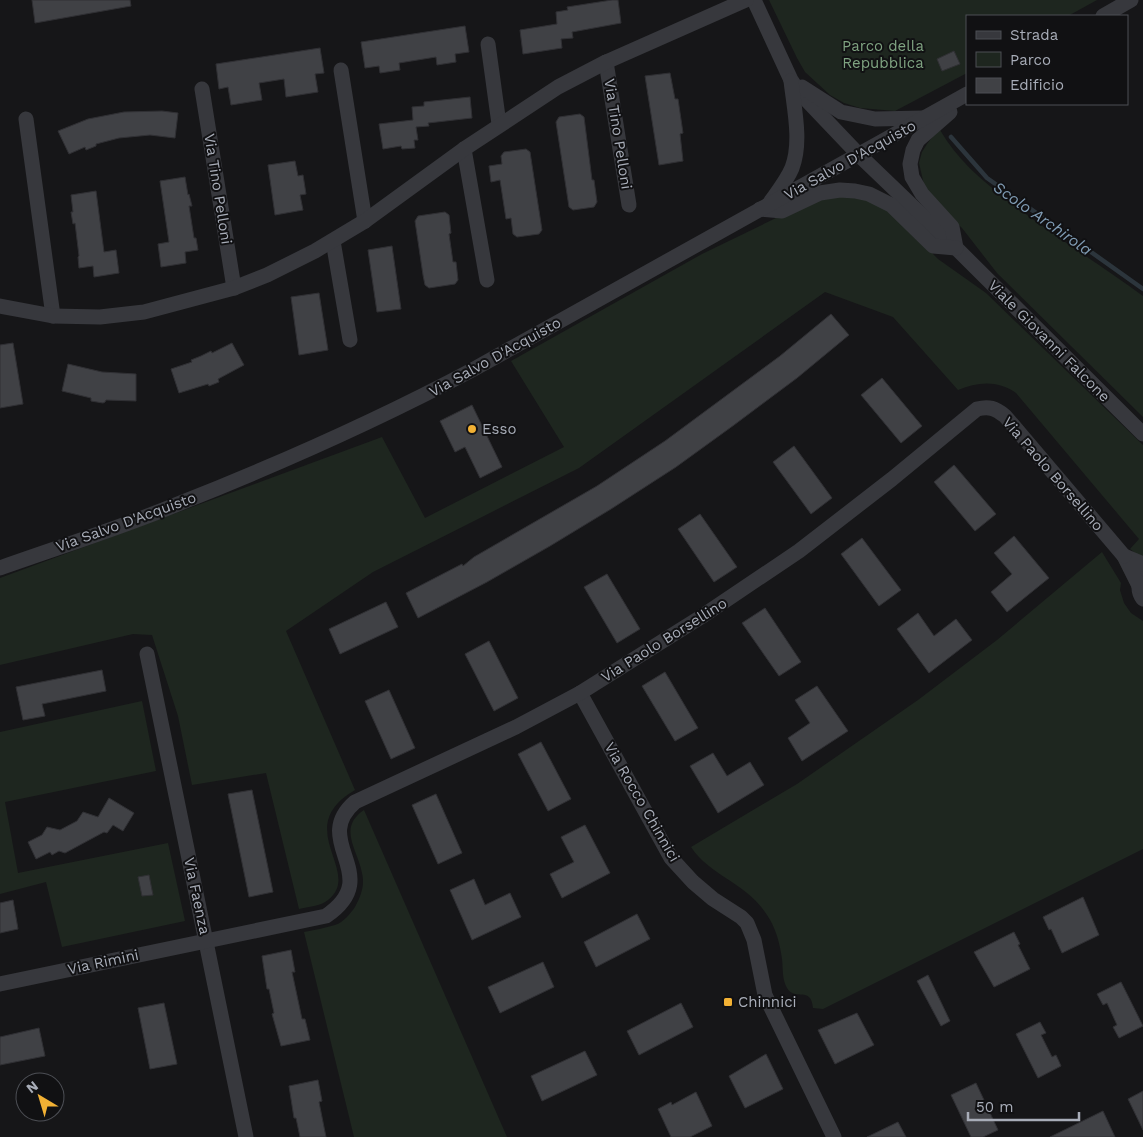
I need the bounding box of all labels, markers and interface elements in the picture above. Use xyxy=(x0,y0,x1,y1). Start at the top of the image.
legend xyxy=(966,15,1128,105)
text: Strada xyxy=(1010,26,1059,44)
park label: Parco della Repubblica xyxy=(842,37,924,72)
text: Parco xyxy=(1010,51,1051,69)
text: Edificio xyxy=(1010,76,1064,94)
street label: Via Tino Pelloni xyxy=(600,77,636,191)
street label: Via Salvo D'Acquisto xyxy=(781,116,919,204)
street label: Via Tino Pelloni xyxy=(200,132,236,246)
water label: Scolo Archirola xyxy=(990,177,1096,259)
street label: Viale Giovanni Falcone xyxy=(984,276,1114,406)
street label: Via Salvo D'Acquisto xyxy=(426,313,564,401)
street label: Via Paolo Borsellino xyxy=(999,413,1107,535)
place label: Esso xyxy=(482,420,516,438)
marker: Esso xyxy=(466,423,478,435)
street label: Via Salvo D'Acquisto xyxy=(53,488,199,556)
street label: Via Paolo Borsellino xyxy=(598,594,730,686)
street label: Via Rocco Chinnici xyxy=(600,739,684,865)
street label: Via Faenza xyxy=(180,856,214,937)
street label: Via Rimini xyxy=(66,946,140,978)
place label: Chinnici xyxy=(738,993,797,1011)
marker: Chinnici xyxy=(722,996,734,1008)
north arrow xyxy=(15,1072,65,1122)
text: N xyxy=(23,1077,41,1096)
scale bar xyxy=(968,1090,1079,1122)
text: 50 m xyxy=(976,1098,1013,1116)

